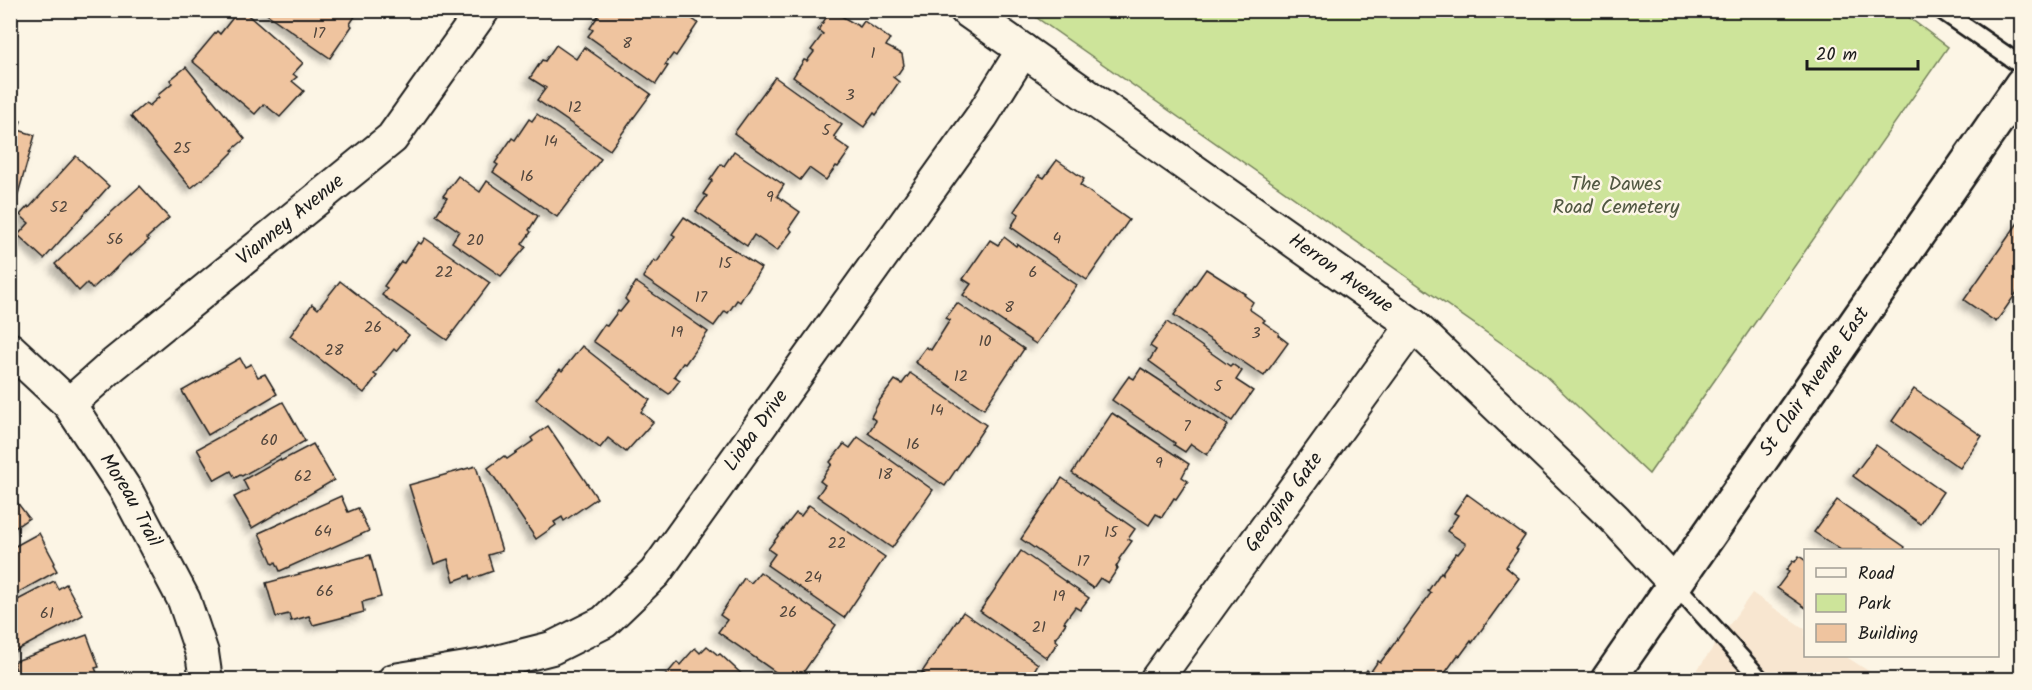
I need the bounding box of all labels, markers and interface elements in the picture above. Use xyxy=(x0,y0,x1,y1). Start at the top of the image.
house number: 17 xyxy=(313,21,326,46)
house number: 8 xyxy=(622,31,632,56)
scale bar xyxy=(1807,33,1918,71)
house number: 1 xyxy=(870,41,876,66)
text: 20 m xyxy=(1816,41,1857,70)
house number: 3 xyxy=(845,83,855,108)
house number: 12 xyxy=(568,95,582,120)
house number: 5 xyxy=(822,118,832,143)
house number: 14 xyxy=(544,129,558,154)
house number: 25 xyxy=(173,136,192,161)
house number: 16 xyxy=(520,164,534,189)
street label: Vianney Avenue xyxy=(230,166,352,274)
park label: The Dawes Road Cemetery xyxy=(1553,169,1680,224)
house number: 9 xyxy=(766,185,774,210)
house number: 52 xyxy=(50,195,68,220)
house number: 4 xyxy=(1053,226,1062,251)
street label: Herron Avenue xyxy=(1281,226,1400,322)
house number: 56 xyxy=(106,227,124,252)
house number: 20 xyxy=(466,228,484,253)
house number: 15 xyxy=(718,251,733,276)
house number: 22 xyxy=(435,260,453,285)
house number: 6 xyxy=(1029,260,1037,285)
house number: 17 xyxy=(695,285,708,310)
house number: 8 xyxy=(1004,295,1014,320)
street label: St Clair Avenue East xyxy=(1752,300,1879,463)
house number: 26 xyxy=(364,315,382,340)
house number: 19 xyxy=(671,320,684,345)
house number: 3 xyxy=(1251,321,1261,346)
house number: 10 xyxy=(978,329,992,354)
house number: 28 xyxy=(325,338,344,363)
house number: 12 xyxy=(954,364,968,389)
house number: 5 xyxy=(1214,374,1224,399)
street label: Lioba Drive xyxy=(716,383,797,479)
house number: 14 xyxy=(930,398,944,423)
house number: 7 xyxy=(1183,414,1191,439)
house number: 60 xyxy=(261,428,277,453)
house number: 16 xyxy=(906,432,920,457)
street label: Georgina Gate xyxy=(1237,446,1332,560)
street label: Moreau Trail xyxy=(90,447,170,553)
house number: 9 xyxy=(1155,451,1163,476)
house number: 18 xyxy=(878,462,893,487)
house number: 62 xyxy=(294,464,312,489)
house number: 64 xyxy=(314,519,332,544)
house number: 15 xyxy=(1104,520,1119,545)
house number: 22 xyxy=(828,531,846,556)
house number: 17 xyxy=(1077,549,1090,574)
legend xyxy=(1804,549,1999,657)
text: Road xyxy=(1858,560,1895,589)
house number: 24 xyxy=(804,565,822,590)
house number: 66 xyxy=(316,579,334,604)
house number: 19 xyxy=(1053,584,1066,609)
text: Park xyxy=(1858,590,1891,619)
house number: 26 xyxy=(779,600,797,625)
house number: 61 xyxy=(40,601,54,626)
house number: 21 xyxy=(1032,615,1046,640)
text: Building xyxy=(1858,620,1918,649)

